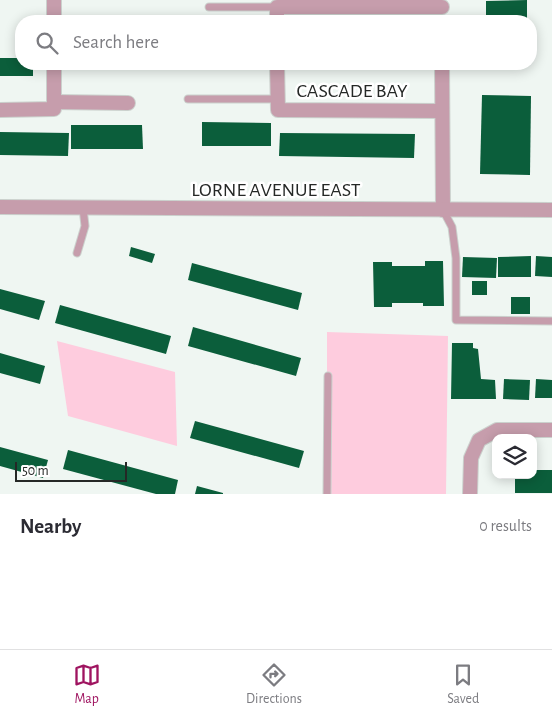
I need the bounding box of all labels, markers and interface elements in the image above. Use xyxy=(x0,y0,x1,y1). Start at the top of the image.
search box xyxy=(15,15,537,70)
icon: search xyxy=(33,29,61,57)
text: Search here xyxy=(73,33,159,52)
street label: CASCADE BAY xyxy=(296,81,408,101)
street label: LORNE AVENUE EAST xyxy=(191,180,361,200)
map controls xyxy=(492,434,537,479)
button: layers xyxy=(492,434,537,479)
scale bar xyxy=(15,459,128,482)
text: 50 m xyxy=(22,464,49,478)
text: Nearby xyxy=(20,516,81,537)
text: 0 results xyxy=(479,518,532,534)
tab: Map xyxy=(73,661,101,708)
tab: Directions xyxy=(246,661,302,708)
tab: Saved xyxy=(447,661,479,708)

